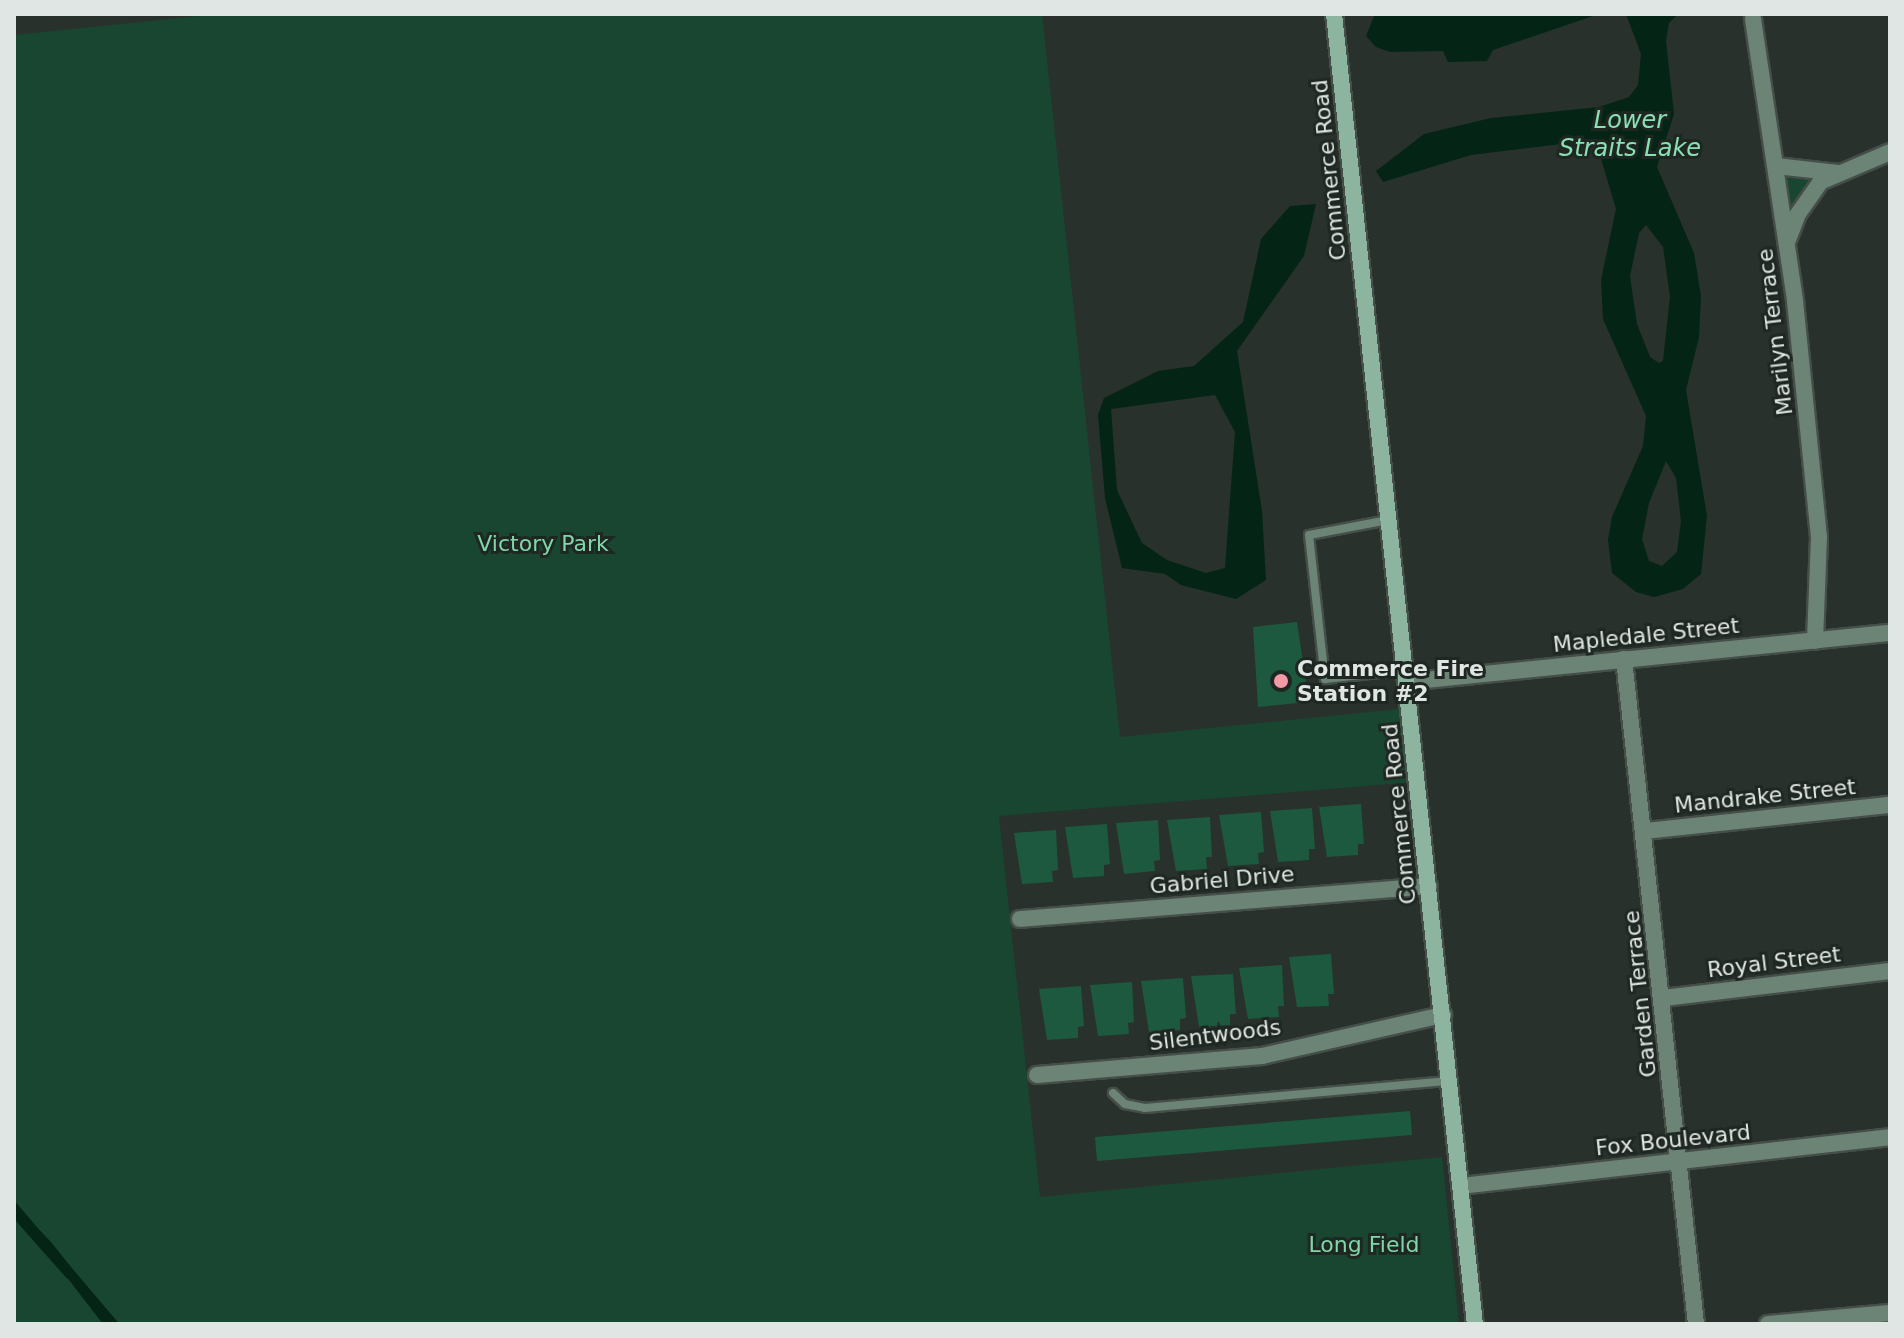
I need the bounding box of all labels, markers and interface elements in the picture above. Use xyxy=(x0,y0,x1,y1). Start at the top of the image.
street label: Commerce Road xyxy=(1306,78,1352,262)
water label: Lower Straits Lake xyxy=(1559,107,1701,163)
street label: Marilyn Terrace xyxy=(1752,247,1798,417)
park label: Victory Park xyxy=(477,531,609,557)
street label: Mapledale Street xyxy=(1552,612,1740,658)
place label: Commerce Fire Station #2 xyxy=(1297,655,1484,706)
marker: Commerce Fire Station #2 xyxy=(1272,672,1290,690)
street label: Commerce Road xyxy=(1376,722,1422,906)
street label: Mandrake Street xyxy=(1673,773,1857,819)
street label: Gabriel Drive xyxy=(1149,861,1295,899)
street label: Garden Terrace xyxy=(1618,909,1662,1079)
street label: Royal Street xyxy=(1706,941,1842,983)
street label: Silentwoods xyxy=(1148,1014,1282,1056)
street label: Fox Boulevard xyxy=(1594,1119,1752,1161)
park label: Long Field xyxy=(1308,1232,1420,1258)

